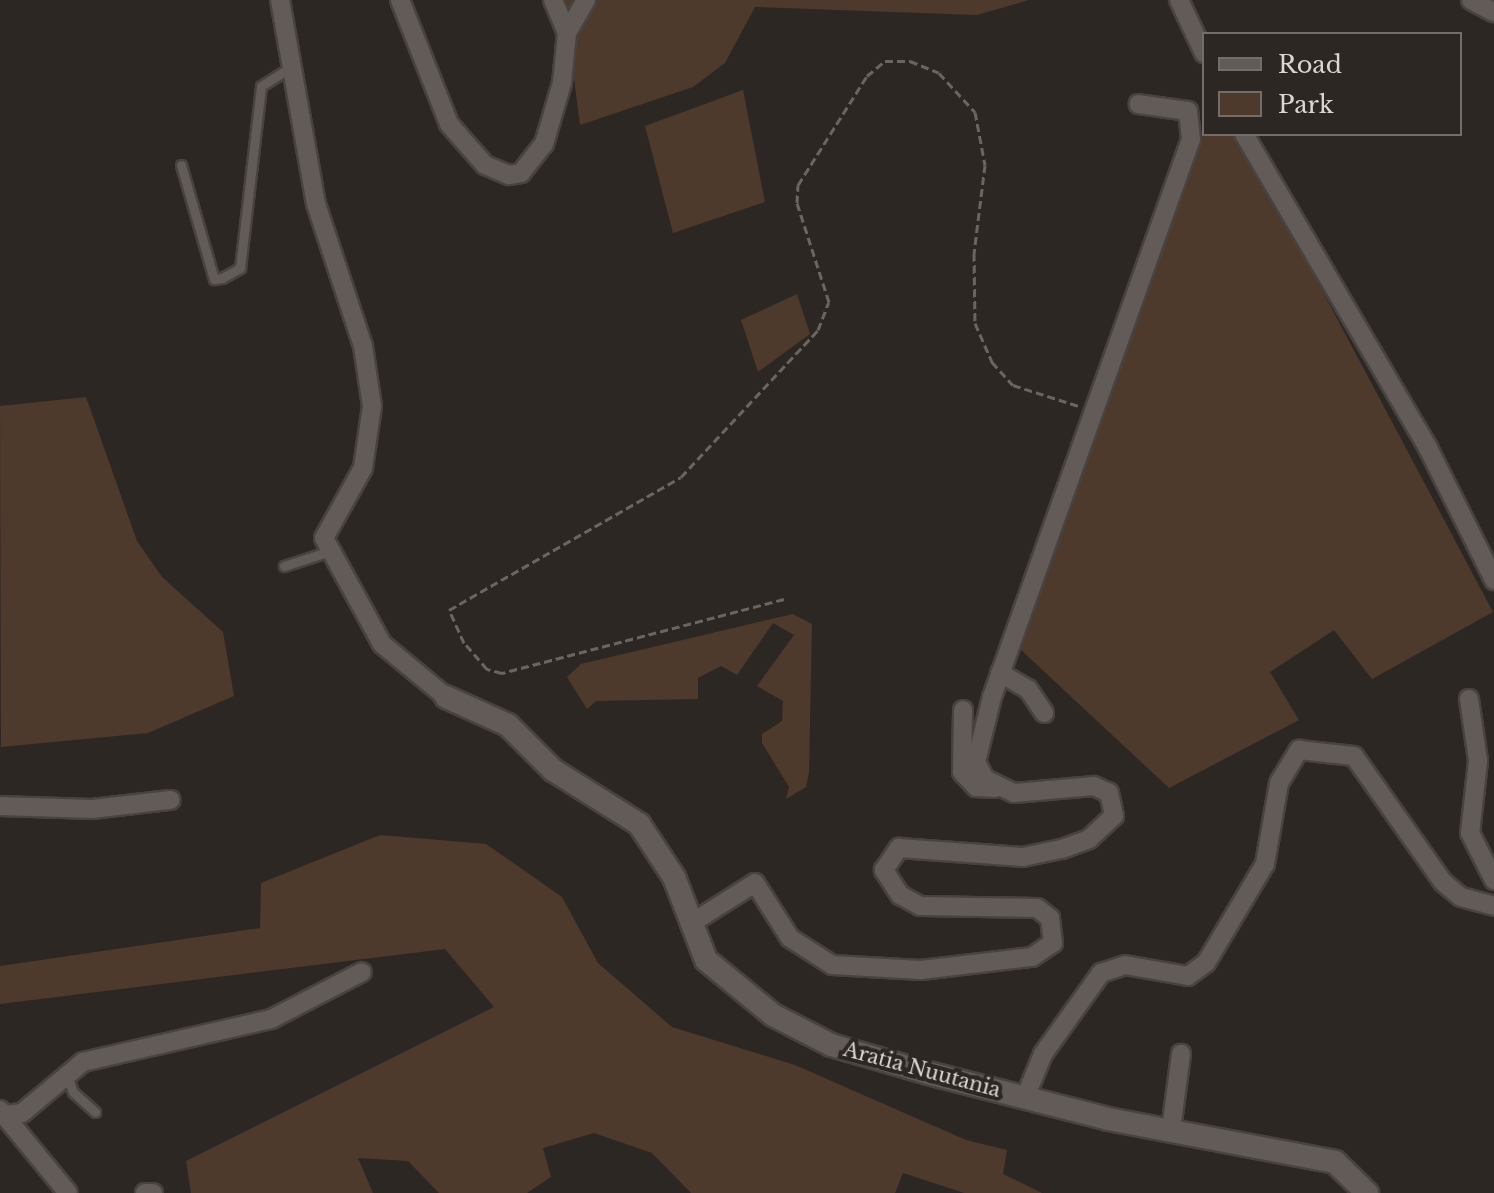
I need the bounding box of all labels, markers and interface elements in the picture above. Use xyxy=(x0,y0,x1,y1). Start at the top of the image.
legend xyxy=(1202,32,1462,136)
text: Road xyxy=(1278,50,1342,79)
text: Park xyxy=(1278,90,1334,119)
street label: Aratia Nuutania xyxy=(841,1037,1003,1103)

